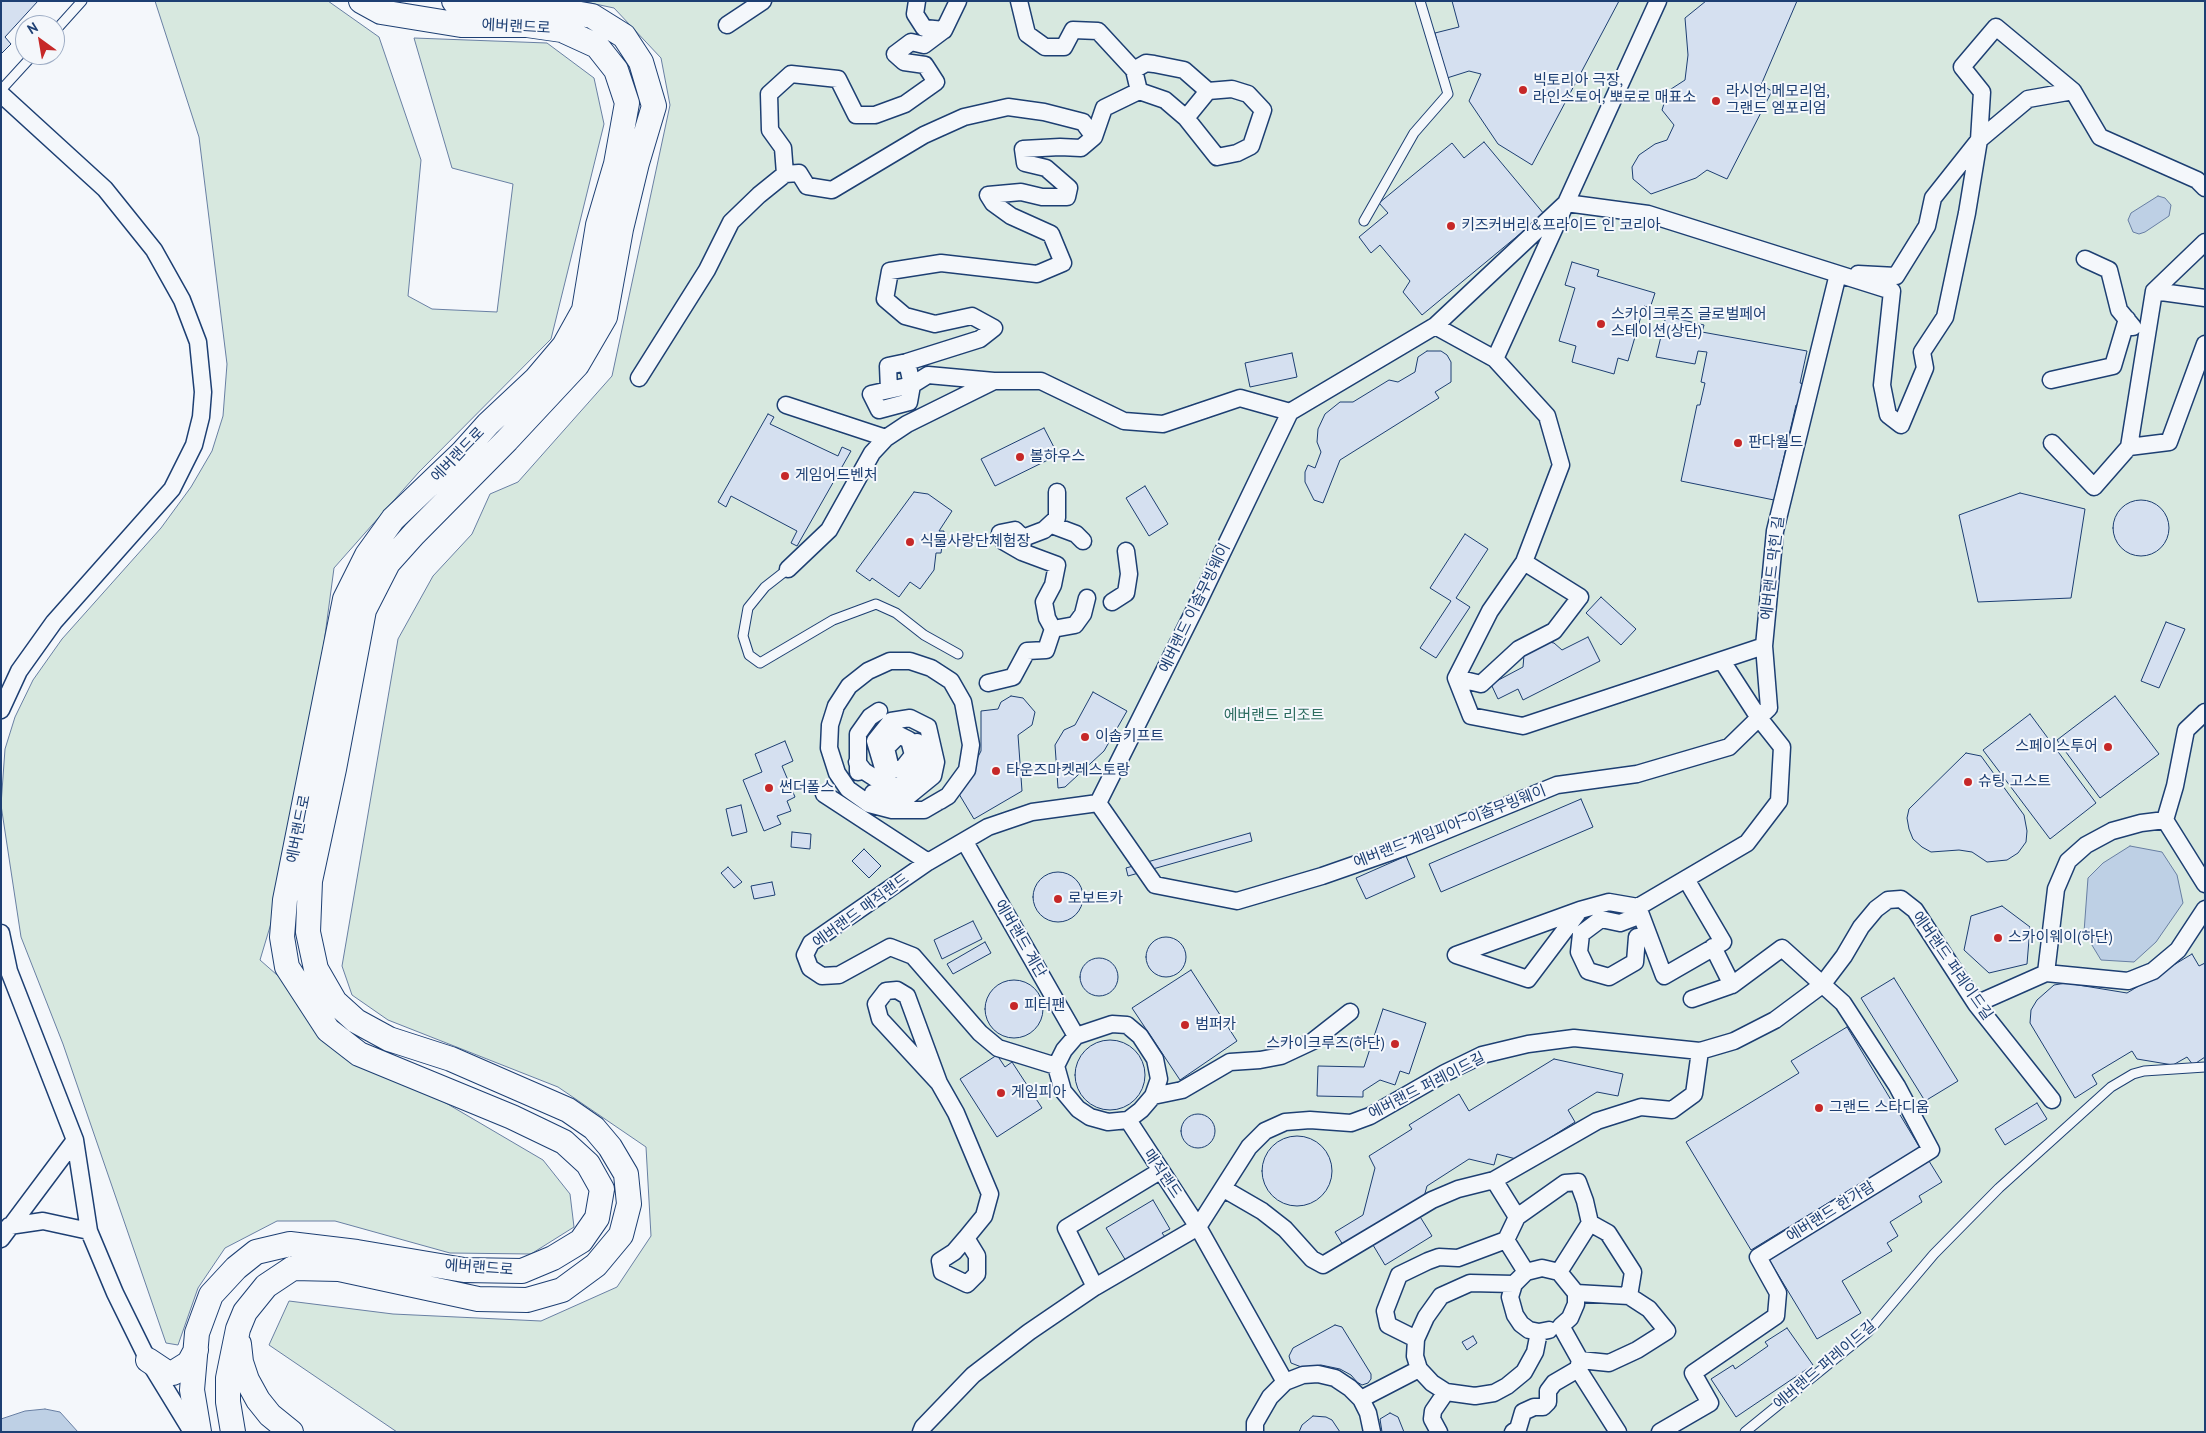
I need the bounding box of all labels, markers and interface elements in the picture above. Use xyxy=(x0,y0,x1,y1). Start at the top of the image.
north arrow xyxy=(15,15,65,65)
street label: 에버랜드로 xyxy=(481,16,551,38)
text: N xyxy=(24,18,41,38)
place label: 빅토리아 극장, 라인스토어, 뽀로로 매표소 xyxy=(1533,72,1696,107)
place label: 라시언 메모리엄, 그랜드 엠포리엄 xyxy=(1726,83,1830,118)
marker: 빅토리아 극장, 라인스토어, 뽀로로 매표소 xyxy=(1517,84,1529,96)
marker: 라시언 메모리엄, 그랜드 엠포리엄 xyxy=(1710,95,1722,107)
place label: 키즈커버리&프라이드 인 코리아 xyxy=(1461,217,1661,235)
marker: 키즈커버리&프라이드 인 코리아 xyxy=(1445,220,1457,232)
place label: 스카이크루즈 글로벌페어 스테이션(상단) xyxy=(1611,306,1767,341)
marker: 스카이크루즈 글로벌페어 스테이션(상단) xyxy=(1595,318,1607,330)
street label: 에버랜드로 xyxy=(428,424,488,486)
place label: 판다월드 xyxy=(1748,434,1803,452)
marker: 판다월드 xyxy=(1732,437,1744,449)
place label: 볼하우스 xyxy=(1030,448,1085,466)
marker: 볼하우스 xyxy=(1014,451,1026,463)
place label: 게임어드벤처 xyxy=(795,467,878,485)
marker: 게임어드벤처 xyxy=(779,470,791,482)
street label: 에버랜드 막힌 길 xyxy=(1758,515,1788,621)
place label: 식물사랑단체험장 xyxy=(920,533,1030,551)
marker: 식물사랑단체험장 xyxy=(904,536,916,548)
street label: 에버랜드 이솝무빙웨이 xyxy=(1156,540,1234,676)
park label: 에버랜드 리조트 xyxy=(1224,707,1324,725)
place label: 이솝키프트 xyxy=(1095,728,1164,746)
marker: 이솝키프트 xyxy=(1079,731,1091,743)
place label: 스페이스투어 xyxy=(2015,738,2098,756)
marker: 스페이스투어 xyxy=(2102,741,2114,753)
place label: 타운즈마켓레스토랑 xyxy=(1006,762,1130,780)
marker: 타운즈마켓레스토랑 xyxy=(990,765,1002,777)
place label: 슈팅 고스트 xyxy=(1978,773,2051,791)
marker: 슈팅 고스트 xyxy=(1962,776,1974,788)
place label: 썬더폴스 xyxy=(779,779,834,797)
marker: 썬더폴스 xyxy=(763,782,775,794)
street label: 에버랜드 게임피아~이솝무빙웨이 xyxy=(1351,782,1549,872)
street label: 에버랜드로 xyxy=(284,793,314,865)
street label: 에버랜드 매직랜드 xyxy=(809,870,913,952)
place label: 로보트카 xyxy=(1068,890,1123,908)
marker: 로보트카 xyxy=(1052,893,1064,905)
street label: 에버랜드 계단 xyxy=(991,897,1049,981)
street label: 에버랜드 퍼레이드길 xyxy=(1908,908,1996,1024)
place label: 스카이웨이(하단) xyxy=(2008,929,2113,947)
marker: 스카이웨이(하단) xyxy=(1992,932,2004,944)
place label: 피터팬 xyxy=(1024,997,1065,1015)
marker: 피터팬 xyxy=(1008,1000,1020,1012)
place label: 범퍼카 xyxy=(1195,1016,1236,1034)
marker: 범퍼카 xyxy=(1179,1019,1191,1031)
place label: 스카이크루즈(하단) xyxy=(1266,1035,1385,1053)
marker: 스카이크루즈(하단) xyxy=(1389,1038,1401,1050)
street label: 에버랜드 퍼레이드길 xyxy=(1366,1049,1488,1123)
place label: 게임피아 xyxy=(1011,1084,1066,1102)
marker: 게임피아 xyxy=(995,1087,1007,1099)
place label: 그랜드 스타디움 xyxy=(1829,1099,1930,1117)
marker: 그랜드 스타디움 xyxy=(1813,1102,1825,1114)
street label: 매직랜드 xyxy=(1139,1146,1185,1202)
street label: 에버랜드 한가람 xyxy=(1784,1178,1878,1246)
street label: 에버랜드로 xyxy=(444,1257,514,1279)
street label: 에버랜드 퍼레이드길 xyxy=(1770,1317,1880,1413)

